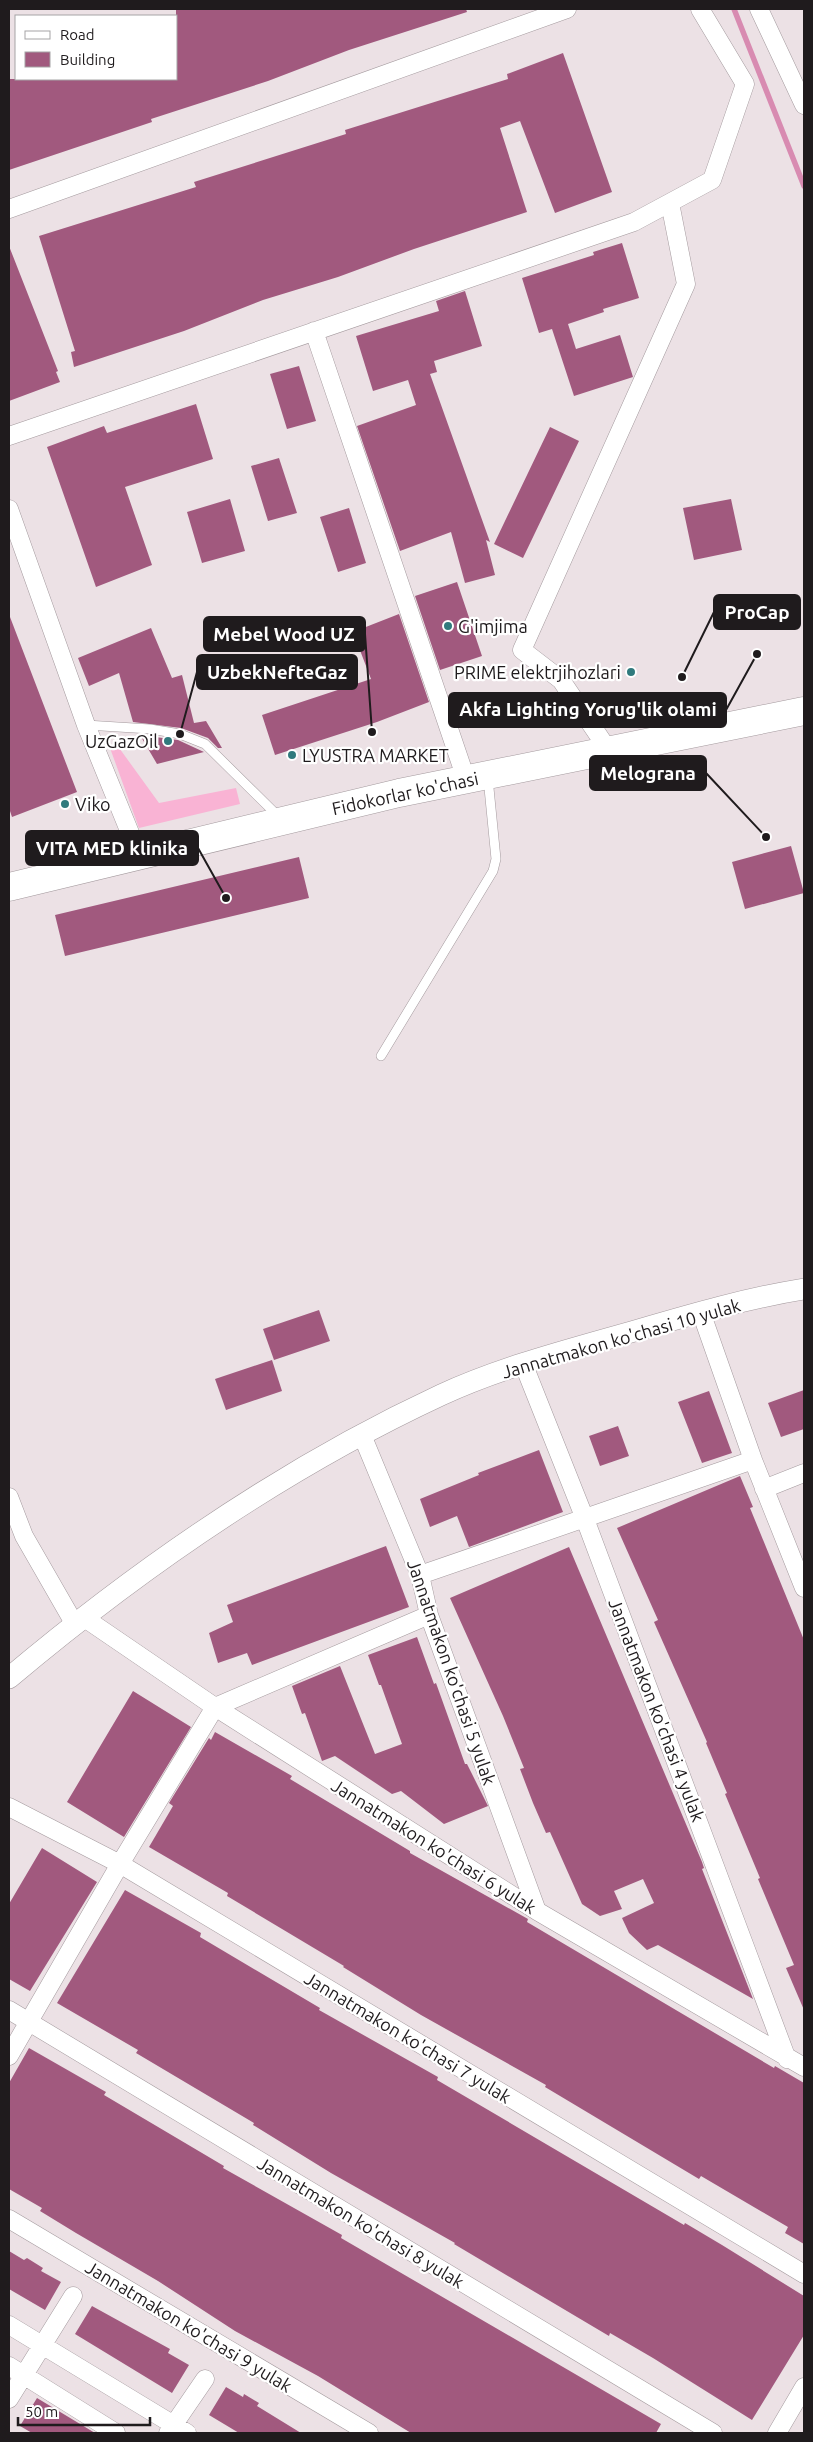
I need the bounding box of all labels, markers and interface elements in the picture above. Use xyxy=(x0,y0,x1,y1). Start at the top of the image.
legend xyxy=(15,15,178,80)
text: Road xyxy=(60,26,95,43)
text: Building xyxy=(60,51,115,68)
callout: ProCap xyxy=(714,595,800,629)
text: ProCap xyxy=(724,601,790,623)
place label: G'imjima xyxy=(458,616,528,636)
callout: Mebel Wood UZ xyxy=(204,617,365,651)
marker: G'imjima xyxy=(442,620,454,632)
text: Mebel Wood UZ xyxy=(213,623,355,645)
callout: UzbekNefteGaz xyxy=(197,655,357,689)
text: UzbekNefteGaz xyxy=(207,661,347,683)
place label: PRIME elektrjihozlari xyxy=(454,662,621,682)
marker: PRIME elektrjihozlari xyxy=(625,666,637,678)
callout: Akfa Lighting Yorug'lik olami xyxy=(449,693,726,727)
text: Akfa Lighting Yorug'lik olami xyxy=(459,698,717,720)
place label: UzGazOil xyxy=(85,731,158,751)
marker: UzGazOil xyxy=(162,735,174,747)
place label: LYUSTRA MARKET xyxy=(302,745,449,765)
marker: LYUSTRA MARKET xyxy=(286,749,298,761)
callout: Melograna xyxy=(590,756,706,790)
text: Melograna xyxy=(600,762,696,784)
street label: Fidokorlar ko'chasi xyxy=(330,768,480,818)
place label: Viko xyxy=(75,794,111,814)
marker: Viko xyxy=(59,798,71,810)
callout: VITA MED klinika xyxy=(26,831,198,865)
text: VITA MED klinika xyxy=(36,837,188,859)
street label: Jannatmakon ko'chasi 10 yulak xyxy=(499,1294,743,1382)
street label: Jannatmakon ko'chasi 5 yulak xyxy=(404,1557,500,1787)
street label: Jannatmakon ko'chasi 4 yulak xyxy=(605,1596,709,1824)
street label: Jannatmakon ko'chasi 6 yulak xyxy=(328,1775,540,1917)
street label: Jannatmakon ko'chasi 7 yulak xyxy=(301,1967,515,2107)
street label: Jannatmakon ko'chasi 8 yulak xyxy=(254,2152,468,2292)
street label: Jannatmakon ko'chasi 9 yulak xyxy=(82,2256,296,2396)
scale bar xyxy=(18,2394,150,2426)
text: 50 m xyxy=(25,2403,58,2420)

